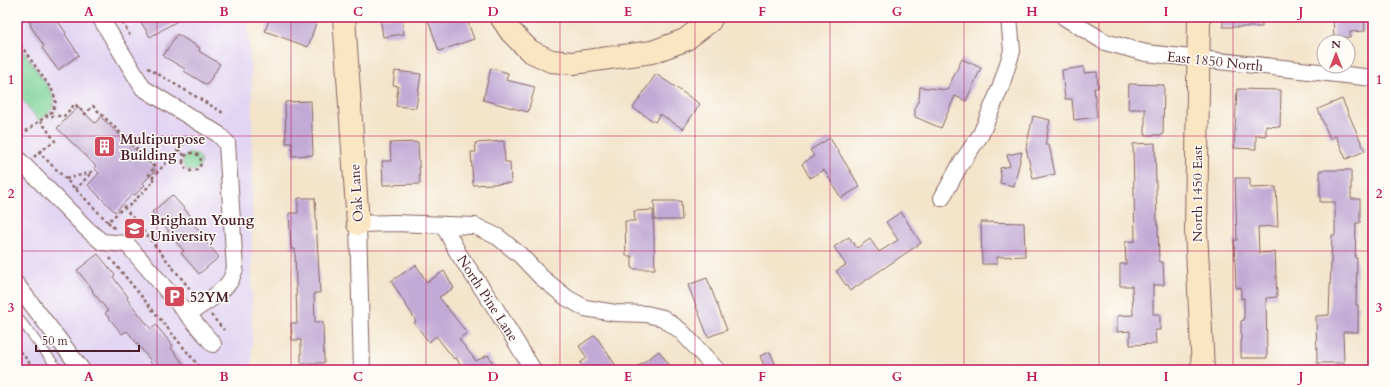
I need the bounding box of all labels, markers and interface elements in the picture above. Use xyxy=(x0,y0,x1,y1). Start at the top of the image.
text: A xyxy=(84,3,94,21)
text: B xyxy=(219,3,229,21)
text: C xyxy=(353,3,363,21)
text: D xyxy=(487,3,499,21)
text: E xyxy=(624,3,632,21)
text: F xyxy=(758,3,766,21)
text: G xyxy=(892,3,903,21)
text: H xyxy=(1026,3,1038,21)
text: I xyxy=(1163,3,1169,21)
text: J xyxy=(1297,3,1304,21)
north arrow xyxy=(1316,34,1356,74)
text: N xyxy=(1331,37,1341,52)
street label: East 1850 North xyxy=(1166,47,1264,76)
text: 1 xyxy=(8,71,14,89)
text: 1 xyxy=(1376,71,1382,89)
place label: Multipurpose Building xyxy=(120,130,205,165)
building icon: Multipurpose Building xyxy=(91,134,117,160)
street label: North 1450 East xyxy=(1188,145,1207,242)
street label: Oak Lane xyxy=(345,163,368,223)
text: 2 xyxy=(8,185,15,203)
text: 2 xyxy=(1376,185,1383,203)
place label: Brigham Young University xyxy=(150,211,255,246)
school or university icon: Brigham Young University xyxy=(121,215,147,241)
street label: North Pine Lane xyxy=(452,251,523,345)
parking icon: 52YM xyxy=(161,284,187,310)
place label: 52YM xyxy=(190,288,230,307)
text: 3 xyxy=(8,299,15,317)
text: 3 xyxy=(1376,299,1383,317)
scale bar xyxy=(36,327,139,353)
text: 50 m xyxy=(42,333,69,349)
text: A xyxy=(84,368,94,386)
text: B xyxy=(219,368,229,386)
text: C xyxy=(353,368,363,386)
text: D xyxy=(487,368,499,386)
text: E xyxy=(624,368,632,386)
text: F xyxy=(758,368,766,386)
text: G xyxy=(892,368,903,386)
text: H xyxy=(1026,368,1038,386)
text: I xyxy=(1163,368,1169,386)
text: J xyxy=(1297,368,1304,386)

